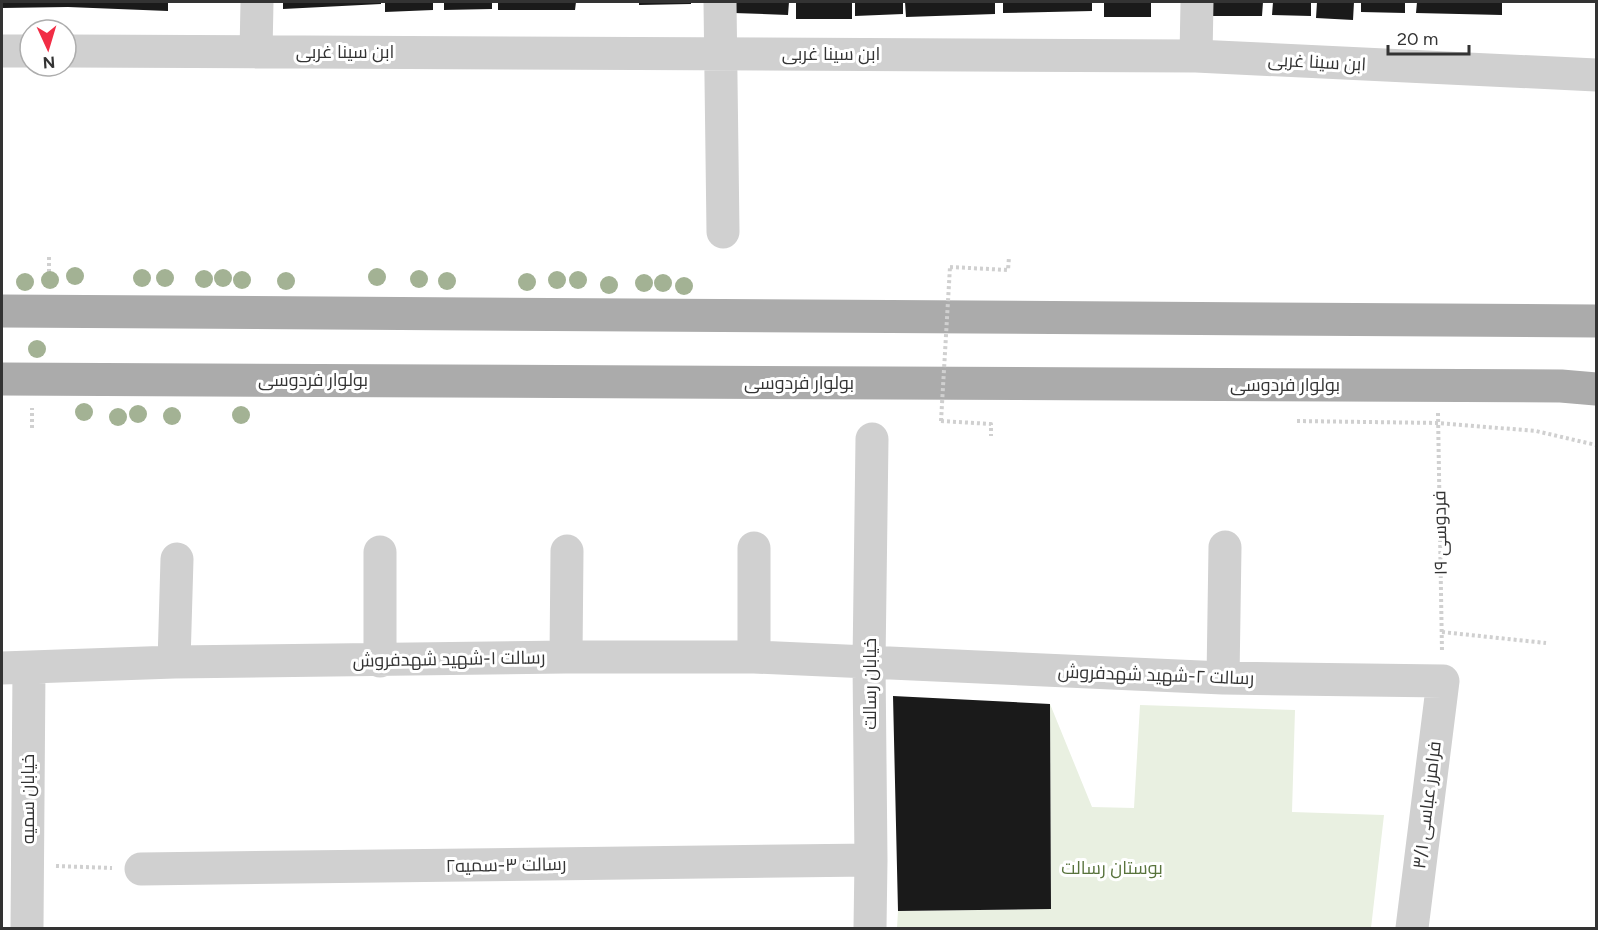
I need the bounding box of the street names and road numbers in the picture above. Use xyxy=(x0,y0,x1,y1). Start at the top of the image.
street label: ابن سینا غربی xyxy=(296,41,394,63)
street label: ابن سینا غربی xyxy=(782,43,880,65)
street label: ابن سینا غربی xyxy=(1267,48,1367,76)
street label: بولوار فردوسی xyxy=(258,369,368,391)
street label: بولوار فردوسی xyxy=(744,372,854,394)
street label: بولوار فردوسی xyxy=(1230,374,1340,396)
street label: فردوسی ۱۹ xyxy=(1428,490,1452,576)
street label: خیابان رسالت xyxy=(859,638,881,730)
street label: رسالت ۱-شهید شهدفروش xyxy=(353,646,545,672)
street label: رسالت ۲-شهید شهدفروش xyxy=(1057,661,1255,689)
street label: فرامرز عباسی ۳/۱ xyxy=(1408,740,1446,870)
street label: خیابان سمیه xyxy=(17,754,39,844)
street label: رسالت ۳-سمیه۲ xyxy=(445,853,567,877)

